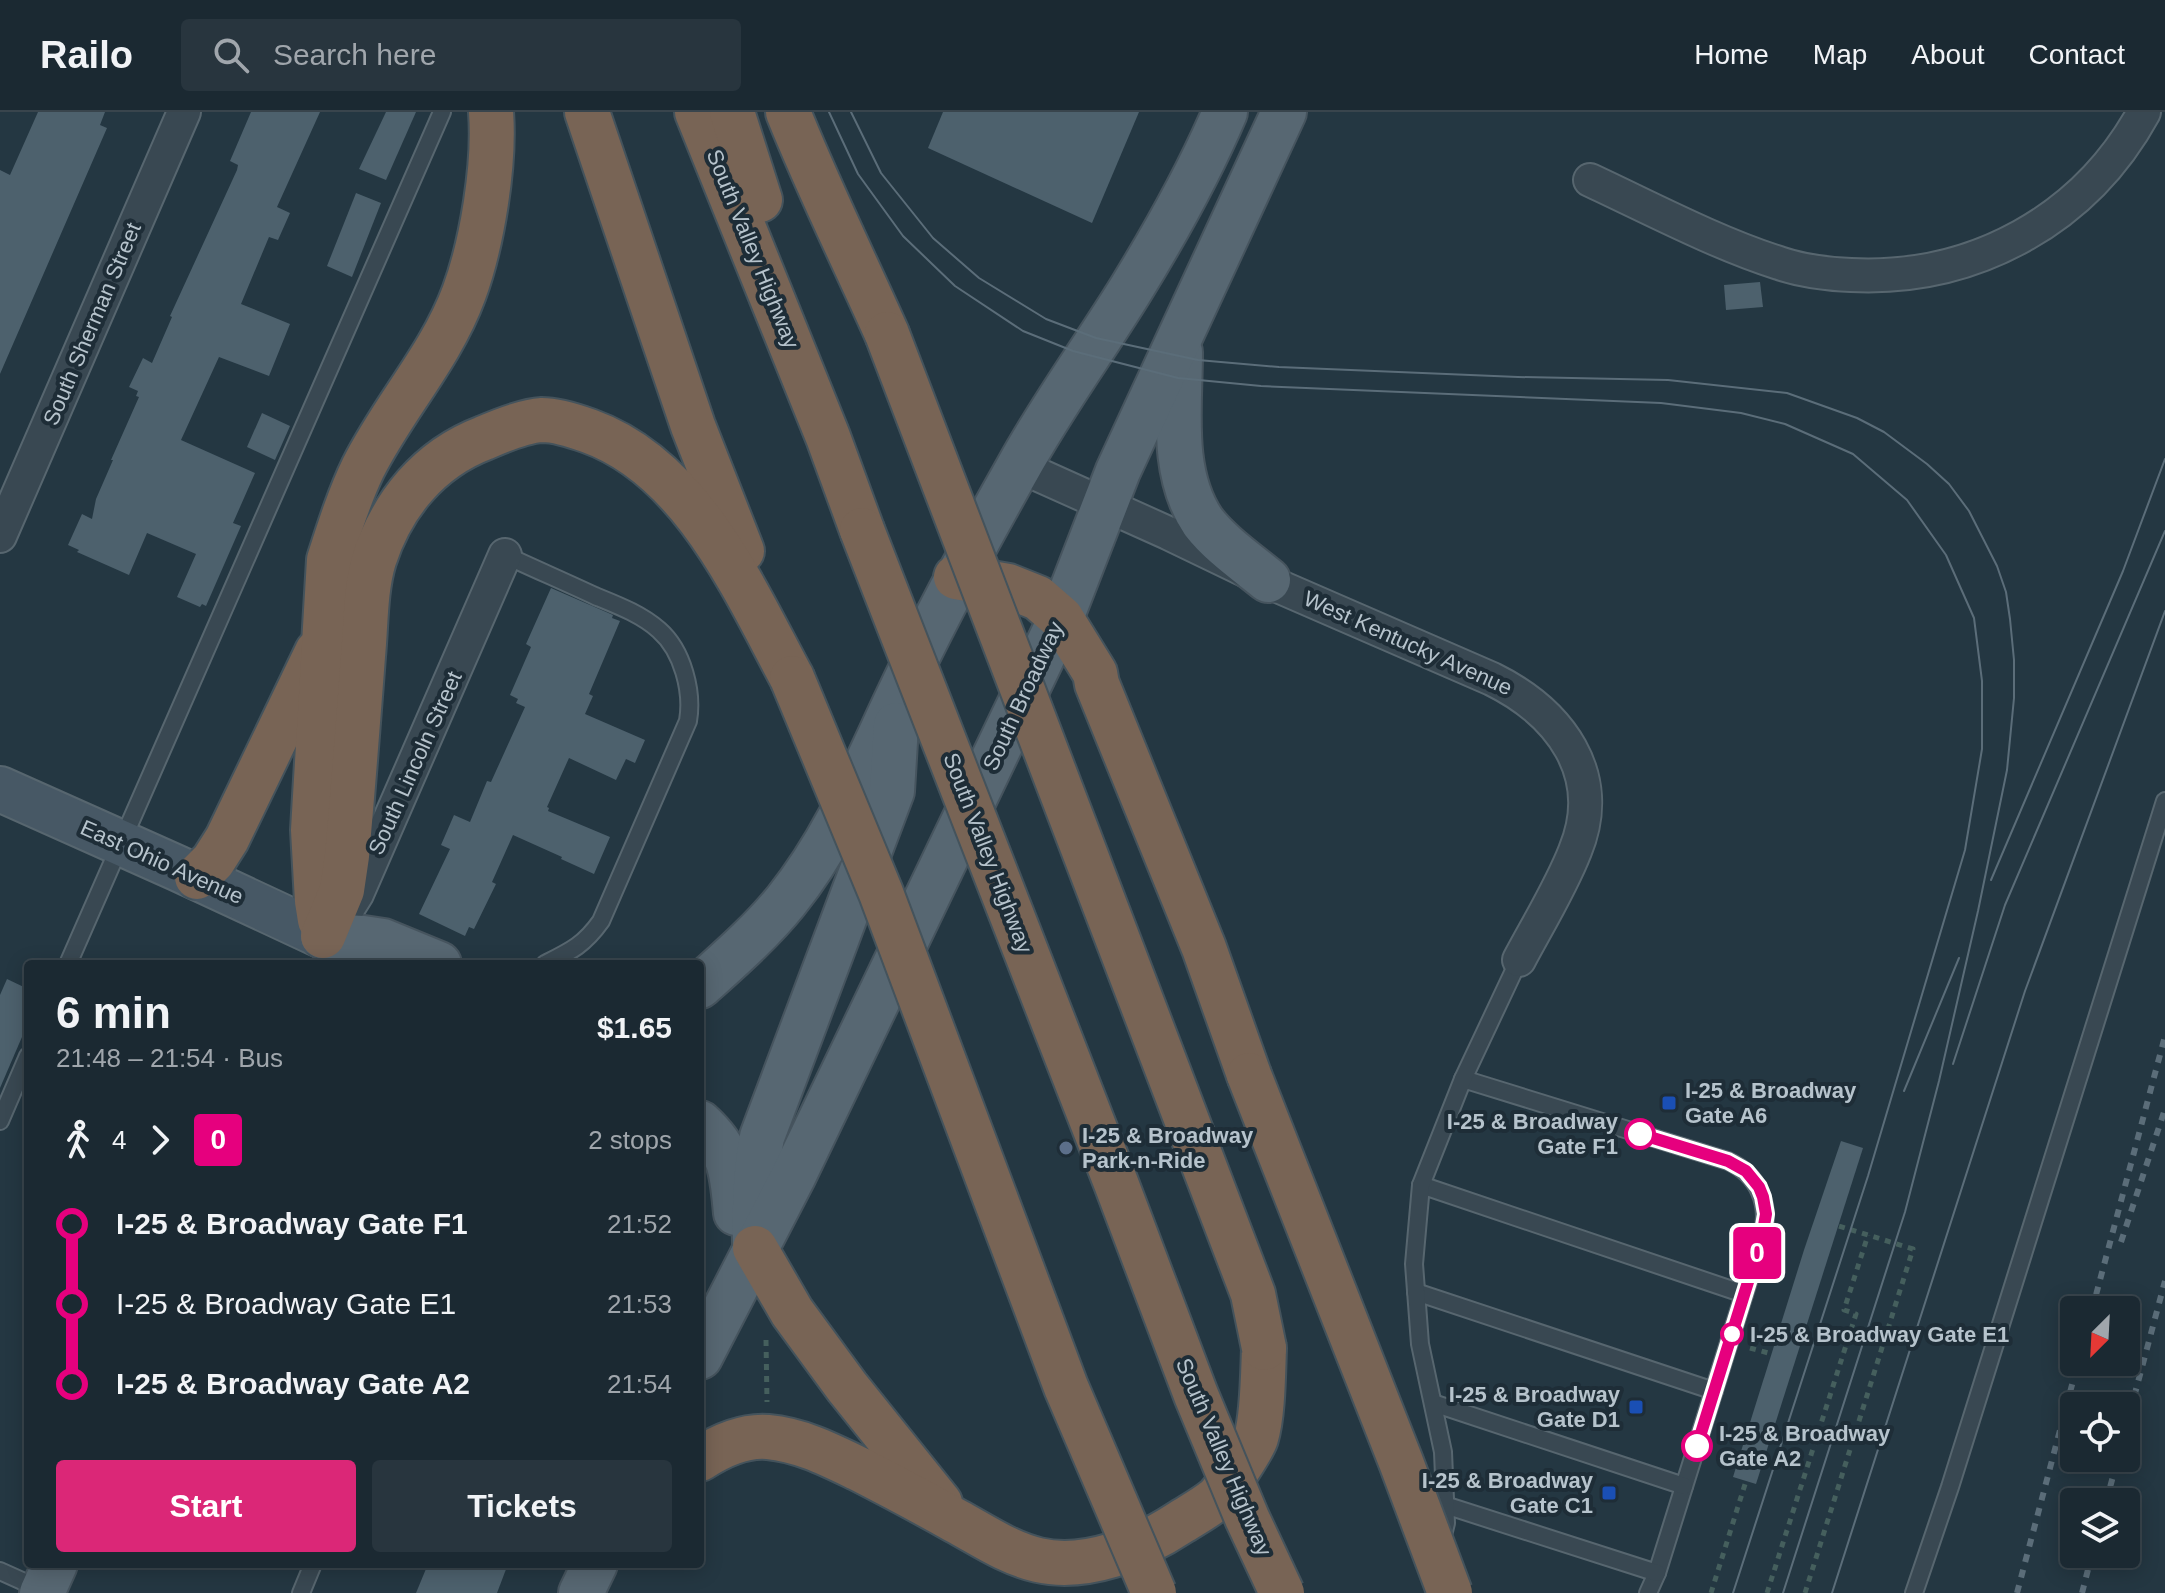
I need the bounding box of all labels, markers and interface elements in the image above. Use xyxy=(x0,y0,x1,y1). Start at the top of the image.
search box xyxy=(181,19,741,91)
icon: search xyxy=(209,33,253,77)
text: Railo xyxy=(40,34,133,76)
text: Search here xyxy=(273,38,436,71)
text: Home xyxy=(1694,39,1769,70)
text: Map xyxy=(1813,39,1867,70)
text: About xyxy=(1911,39,1985,70)
text: Contact xyxy=(2029,39,2125,70)
street label: South Valley Highway xyxy=(702,146,804,352)
street label: South Sherman Street xyxy=(38,219,146,429)
street label: West Kentucky Avenue xyxy=(1300,586,1516,700)
street label: South Broadway xyxy=(978,618,1068,774)
street label: South Lincoln Street xyxy=(363,667,467,859)
street label: South Valley Highway xyxy=(938,749,1038,957)
street label: East Ohio Avenue xyxy=(77,815,247,909)
text: 6 min xyxy=(56,988,171,1037)
text: $1.65 xyxy=(597,1011,672,1044)
text: 21:48 – 21:54 · Bus xyxy=(56,1043,283,1073)
place label: I-25 & Broadway Gate A6 xyxy=(1685,1078,1857,1128)
marker: I-25 & Broadway Gate A6 xyxy=(1660,1094,1678,1112)
place label: I-25 & Broadway Gate F1 xyxy=(1447,1109,1619,1159)
icon: walk xyxy=(56,1118,100,1162)
icon: forward xyxy=(138,1118,182,1162)
marker: I-25 & Broadway Gate F1 xyxy=(1625,1119,1655,1149)
place label: I-25 & Broadway Park-n-Ride xyxy=(1082,1123,1254,1173)
text: 0 xyxy=(210,1124,226,1155)
text: 4 xyxy=(112,1125,126,1155)
text: 2 stops xyxy=(588,1125,672,1155)
marker: I-25 & Broadway Park-n-Ride xyxy=(1057,1139,1075,1157)
text: I-25 & Broadway Gate F1 xyxy=(116,1207,468,1240)
text: 21:52 xyxy=(607,1209,672,1239)
line badge: 0 xyxy=(1731,1227,1783,1279)
text: 0 xyxy=(1749,1237,1765,1268)
text: I-25 & Broadway Gate E1 xyxy=(116,1287,456,1320)
text: 21:53 xyxy=(607,1289,672,1319)
north arrow xyxy=(2060,1296,2140,1376)
map controls xyxy=(2060,1296,2140,1568)
place label: I-25 & Broadway Gate E1 xyxy=(1750,1322,2009,1347)
marker: I-25 & Broadway Gate E1 xyxy=(1721,1323,1743,1345)
street label: South Valley Highway xyxy=(1171,1354,1277,1560)
text: I-25 & Broadway Gate A2 xyxy=(116,1367,470,1400)
text: 21:54 xyxy=(607,1369,672,1399)
place label: I-25 & Broadway Gate D1 xyxy=(1449,1382,1621,1432)
button: locate xyxy=(2060,1392,2140,1472)
marker: I-25 & Broadway Gate D1 xyxy=(1627,1398,1645,1416)
place label: I-25 & Broadway Gate A2 xyxy=(1719,1421,1891,1471)
marker: I-25 & Broadway Gate A2 xyxy=(1682,1431,1712,1461)
button: Start xyxy=(56,1460,356,1552)
button: Tickets xyxy=(372,1460,672,1552)
place label: I-25 & Broadway Gate C1 xyxy=(1422,1468,1594,1518)
marker: I-25 & Broadway Gate C1 xyxy=(1600,1484,1618,1502)
button: layers xyxy=(2060,1488,2140,1568)

